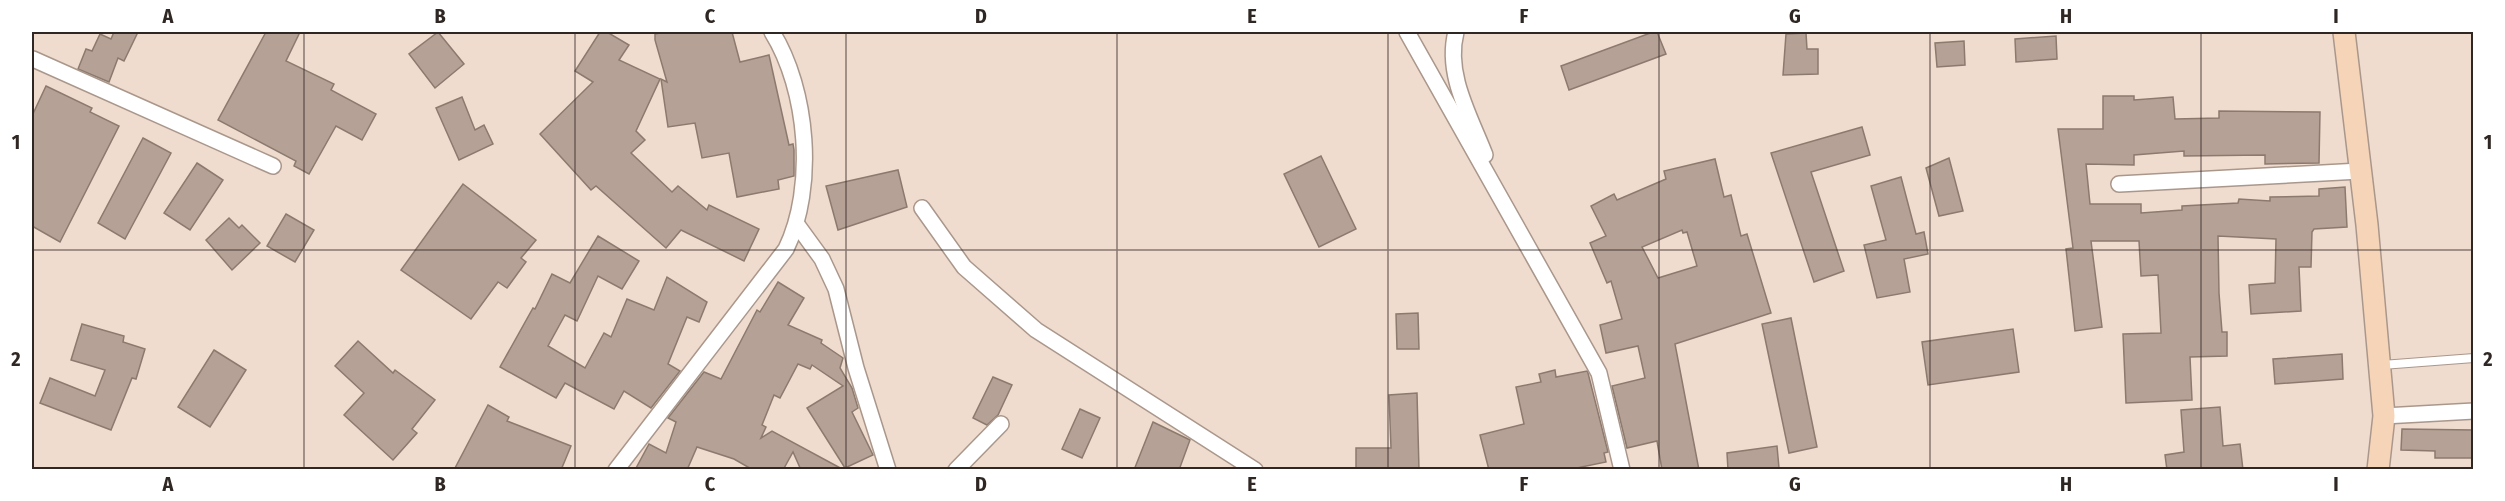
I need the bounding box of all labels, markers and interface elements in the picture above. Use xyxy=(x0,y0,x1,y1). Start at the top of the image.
text: A xyxy=(162,4,175,28)
text: B xyxy=(434,4,446,28)
text: C xyxy=(705,4,716,28)
text: D xyxy=(975,4,987,28)
text: E xyxy=(1247,4,1257,28)
text: F xyxy=(1520,4,1529,28)
text: G xyxy=(1789,4,1801,28)
text: H xyxy=(2060,4,2072,28)
text: I xyxy=(2333,4,2339,28)
text: 1 xyxy=(12,130,20,154)
text: 1 xyxy=(2484,130,2492,154)
text: 2 xyxy=(10,347,21,371)
text: 2 xyxy=(2482,347,2493,371)
text: A xyxy=(162,472,175,496)
text: B xyxy=(434,472,446,496)
text: C xyxy=(705,472,716,496)
text: D xyxy=(975,472,987,496)
text: E xyxy=(1247,472,1257,496)
text: F xyxy=(1520,472,1529,496)
text: G xyxy=(1789,472,1801,496)
text: H xyxy=(2060,472,2072,496)
text: I xyxy=(2333,472,2339,496)

